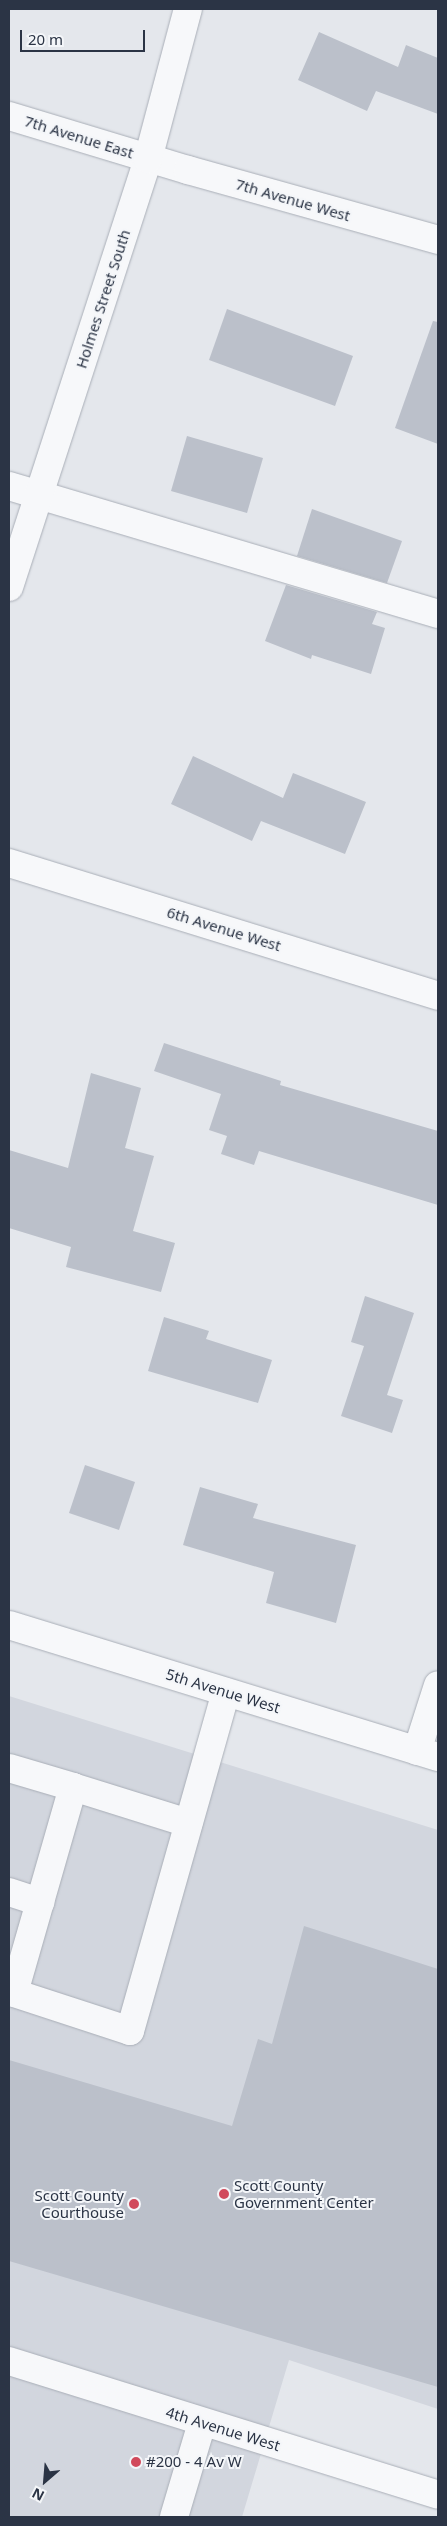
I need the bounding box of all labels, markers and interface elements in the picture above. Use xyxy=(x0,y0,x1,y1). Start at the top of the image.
scale bar xyxy=(22,20,148,52)
text: 20 m xyxy=(28,29,63,49)
street label: 7th Avenue East xyxy=(22,112,136,162)
street label: 7th Avenue West xyxy=(234,175,352,225)
street label: Holmes Street South xyxy=(72,227,134,371)
street label: 6th Avenue West xyxy=(165,903,283,955)
street label: 5th Avenue West xyxy=(164,1665,282,1717)
place label: Scott County Government Center xyxy=(234,2176,374,2211)
place label: Scott County Courthouse xyxy=(35,2186,124,2221)
marker: Scott County Government Center xyxy=(218,2188,230,2200)
marker: Scott County Courthouse xyxy=(128,2198,140,2210)
street label: 4th Avenue West xyxy=(164,2403,282,2455)
place label: #200 - 4 Av W xyxy=(146,2453,242,2471)
north arrow xyxy=(20,2456,70,2506)
marker: #200 - 4 Av W xyxy=(130,2456,142,2468)
text: N xyxy=(29,2484,47,2506)

